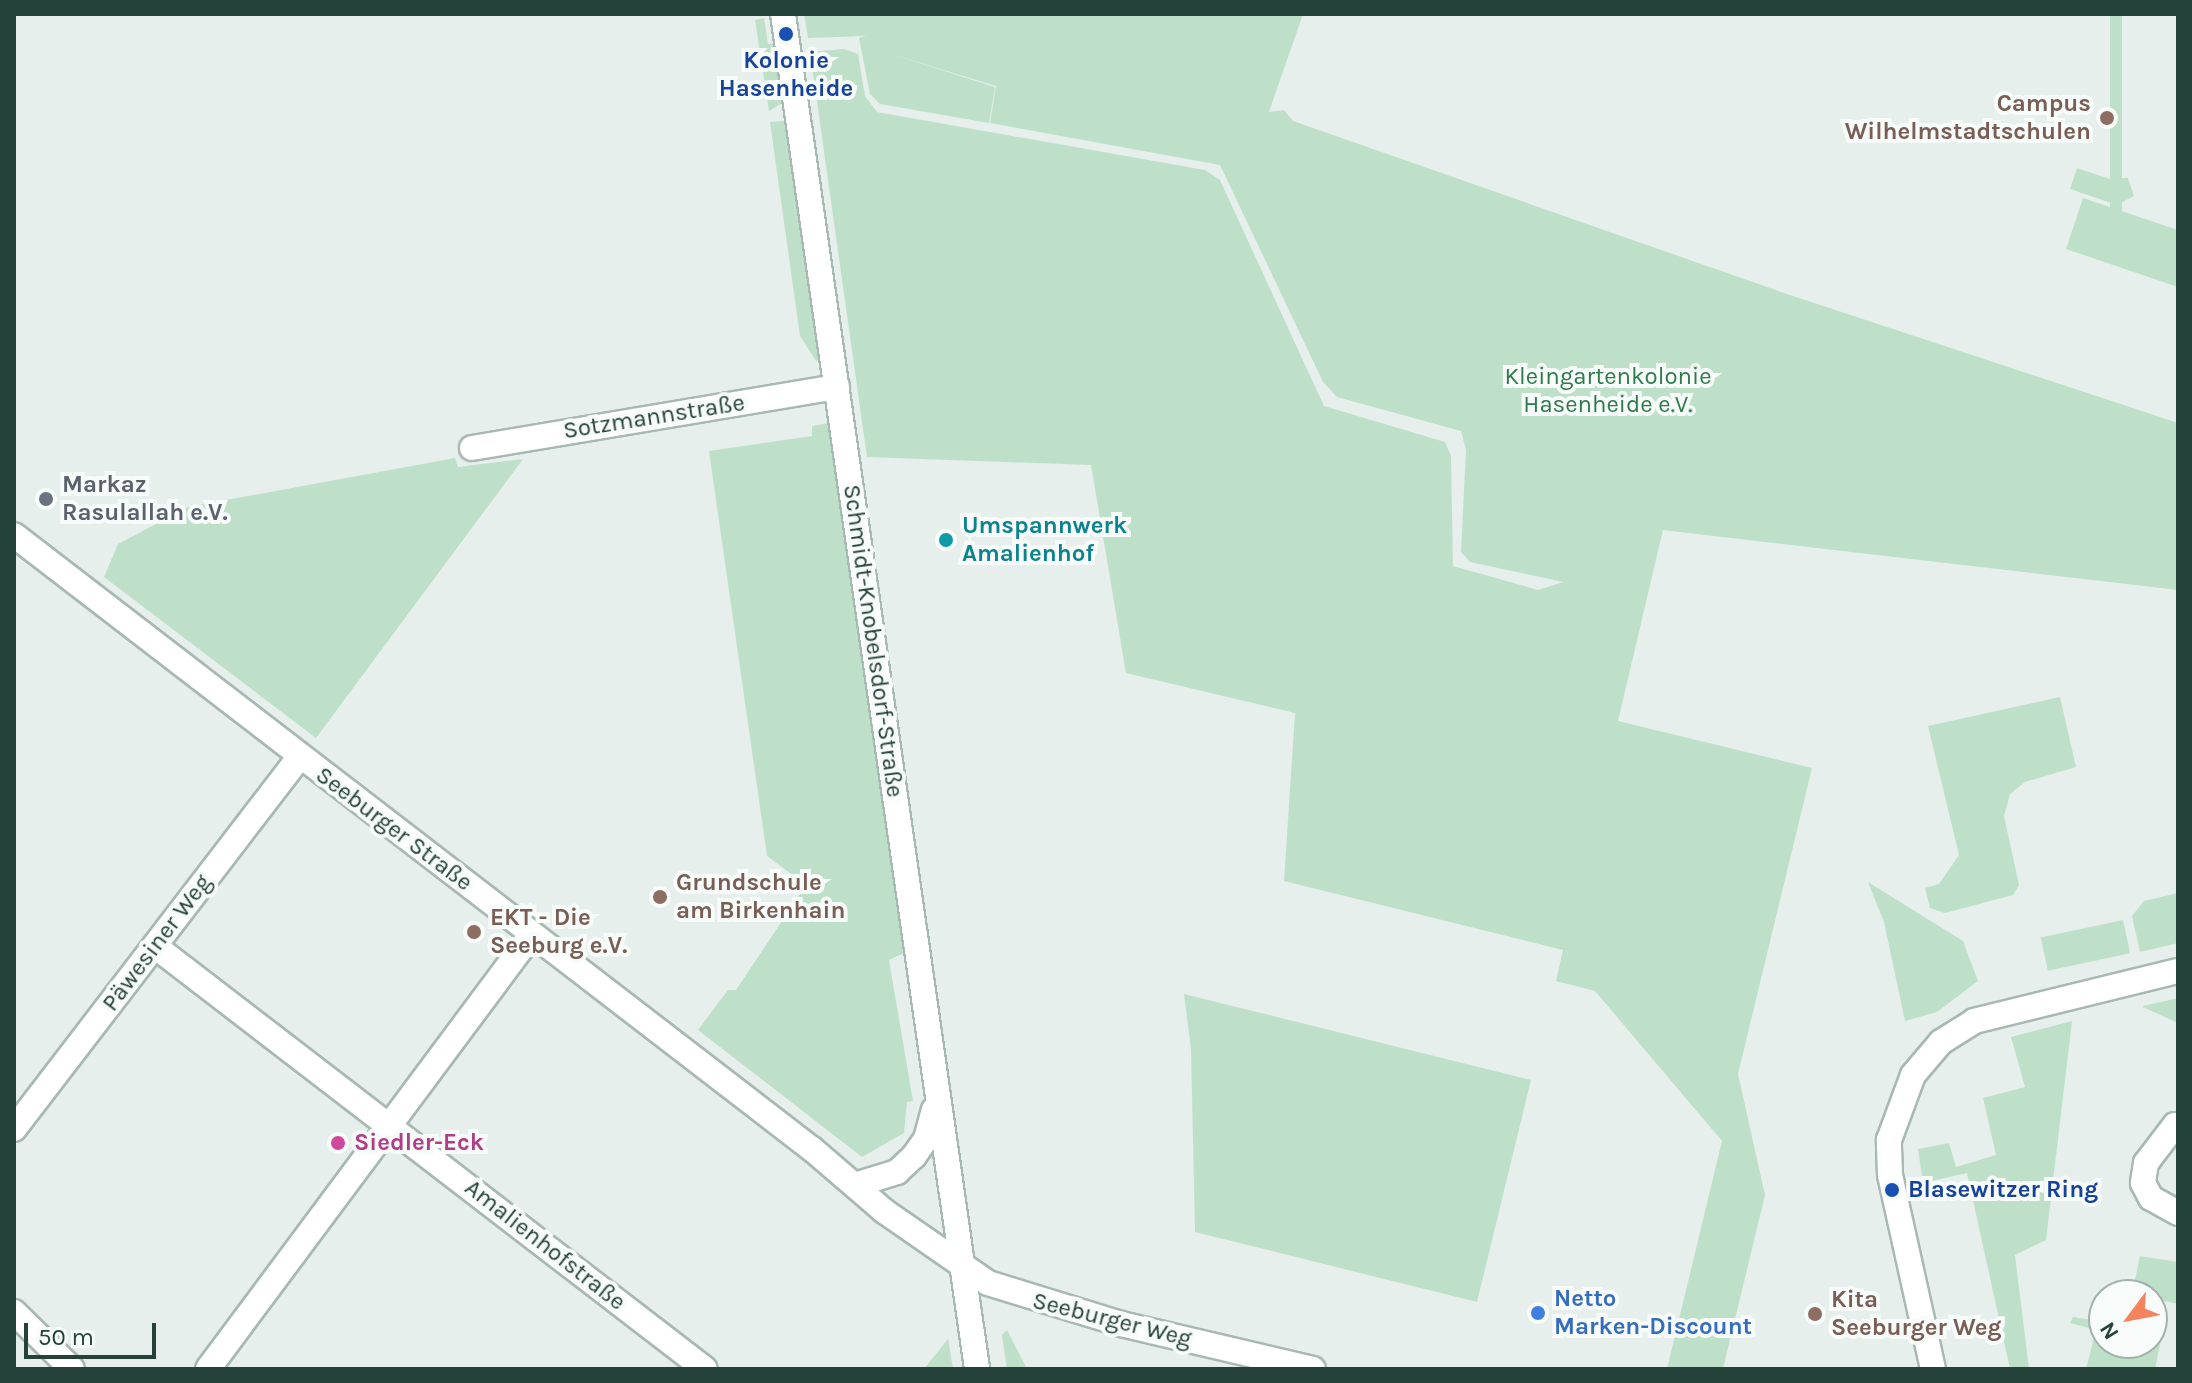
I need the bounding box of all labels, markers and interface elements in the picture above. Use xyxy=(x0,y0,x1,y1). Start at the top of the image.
marker: Kolonie Hasenheide xyxy=(777,25,795,43)
place label: Kolonie Hasenheide xyxy=(719,47,853,103)
place label: Campus Wilhelmstadtschulen xyxy=(1845,90,2091,146)
marker: Campus Wilhelmstadtschulen xyxy=(2098,109,2116,127)
park label: Kleingartenkolonie Hasenheide e.V. xyxy=(1505,363,1711,419)
street label: Sotzmannstraße xyxy=(561,388,747,446)
place label: Markaz Rasulallah e.V. xyxy=(62,471,228,527)
street label: Schmidt-Knobelsdorf-Straße xyxy=(837,483,909,799)
marker: Markaz Rasulallah e.V. xyxy=(37,490,55,508)
place label: Umspannwerk Amalienhof xyxy=(962,512,1127,568)
marker: Umspannwerk Amalienhof xyxy=(937,531,955,549)
street label: Seeburger Straße xyxy=(310,761,478,897)
street label: Päwesiner Weg xyxy=(96,869,218,1017)
place label: Grundschule am Birkenhain xyxy=(676,869,845,925)
marker: Grundschule am Birkenhain xyxy=(651,888,669,906)
place label: EKT - Die Seeburg e.V. xyxy=(490,904,627,960)
marker: EKT - Die Seeburg e.V. xyxy=(465,923,483,941)
place label: Siedler-Eck xyxy=(354,1129,484,1157)
marker: Siedler-Eck xyxy=(329,1134,347,1152)
street label: Amalienhofstraße xyxy=(459,1173,631,1317)
place label: Blasewitzer Ring xyxy=(1908,1176,2098,1204)
marker: Blasewitzer Ring xyxy=(1883,1181,1901,1199)
north arrow xyxy=(2088,1279,2168,1359)
place label: Netto Marken-Discount xyxy=(1554,1285,1752,1341)
street label: Seeburger Weg xyxy=(1029,1286,1195,1354)
place label: Kita Seeburger Weg xyxy=(1831,1286,2001,1342)
marker: Netto Marken-Discount xyxy=(1529,1304,1547,1322)
marker: Kita Seeburger Weg xyxy=(1806,1305,1824,1323)
scale bar xyxy=(28,1307,160,1357)
text: N xyxy=(2094,1317,2125,1344)
text: 50 m xyxy=(38,1323,94,1351)

